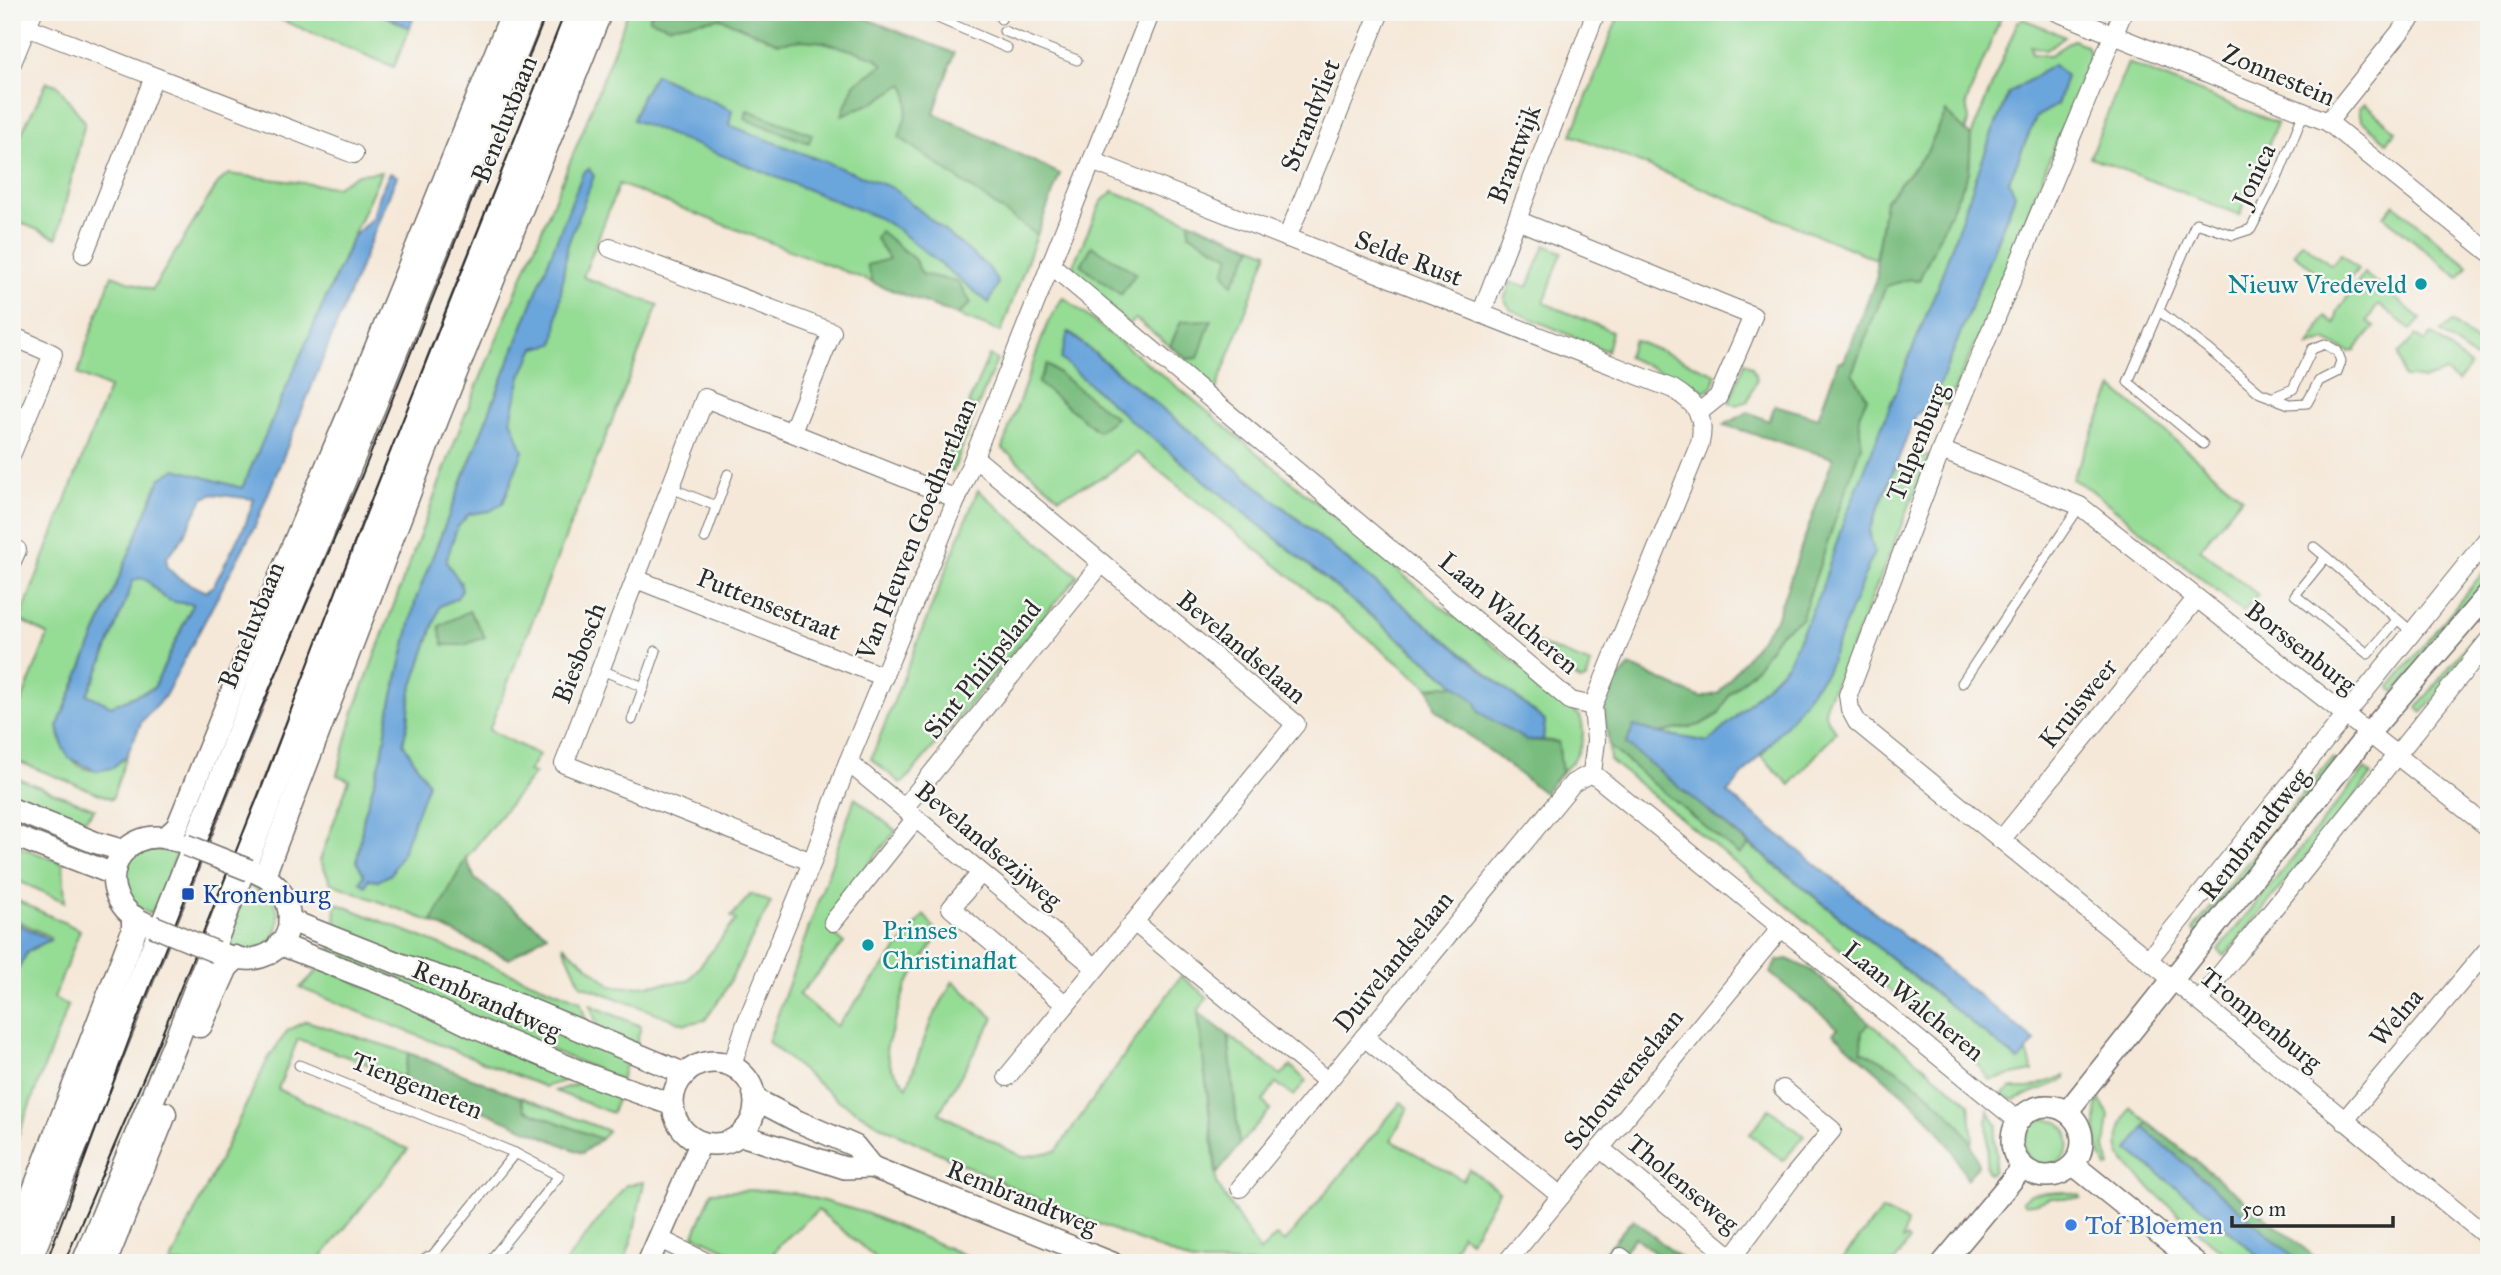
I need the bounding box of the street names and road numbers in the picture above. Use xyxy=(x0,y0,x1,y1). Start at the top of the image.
street label: Zonnestein xyxy=(2218,37,2340,113)
street label: Beneluxbaan xyxy=(464,51,544,187)
street label: Strandvliet xyxy=(1273,54,1347,176)
street label: Brantwijk xyxy=(1481,99,1548,208)
street label: Jonica xyxy=(2224,138,2283,215)
street label: Selde Rust xyxy=(1351,223,1467,293)
street label: Tulpenburg xyxy=(1879,378,1955,506)
street label: Van Heuven Goedhartlaan xyxy=(848,393,983,666)
street label: Laan Walcheren xyxy=(1433,545,1585,681)
street label: Beneluxbaan xyxy=(211,557,291,693)
street label: Puttensestraat xyxy=(693,561,845,647)
street label: Bevelandselaan xyxy=(1171,584,1313,710)
street label: Sint Philipsland xyxy=(916,593,1048,745)
street label: Borssenburg xyxy=(2239,594,2364,701)
street label: Biesbosch xyxy=(545,598,613,708)
street label: Kruisweer xyxy=(2032,651,2124,755)
street label: Rembrandtweg xyxy=(2192,760,2316,907)
street label: Bevelandsezijweg xyxy=(909,774,1070,916)
street label: Duivelandselaan xyxy=(1326,884,1460,1038)
street label: Laan Walcheren xyxy=(1837,934,1991,1068)
street label: Rembrandtweg xyxy=(407,953,567,1047)
street label: Trompenburg xyxy=(2193,960,2329,1079)
street label: Welna xyxy=(2362,981,2430,1053)
street label: Schouwenselaan xyxy=(1556,1002,1690,1156)
street label: Tiengemeten xyxy=(346,1044,488,1126)
street label: Tholenseweg xyxy=(1620,1127,1747,1240)
street label: Rembrandtweg xyxy=(942,1152,1103,1242)

